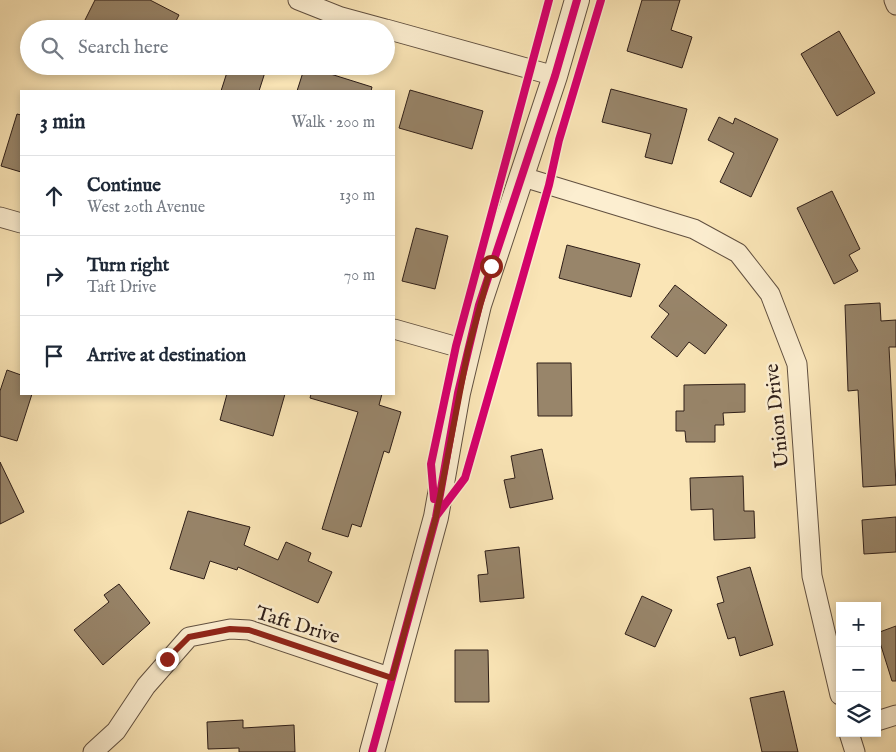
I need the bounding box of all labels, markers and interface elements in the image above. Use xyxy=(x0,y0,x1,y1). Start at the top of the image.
search box xyxy=(20,20,395,75)
icon: search xyxy=(38,34,66,62)
text: Search here xyxy=(78,36,169,60)
text: 3 min xyxy=(40,109,85,136)
text: Walk · 200 m xyxy=(291,113,375,133)
text: Continue xyxy=(87,174,161,198)
icon: ahead xyxy=(40,182,68,210)
text: 130 m xyxy=(339,186,375,206)
text: West 20th Avenue xyxy=(87,198,205,218)
text: Turn right xyxy=(87,254,169,278)
route start xyxy=(480,255,503,278)
icon: right xyxy=(40,262,68,290)
text: 70 m xyxy=(344,266,375,286)
text: Taft Drive xyxy=(87,278,156,298)
icon: arrive xyxy=(40,342,68,370)
text: Arrive at destination xyxy=(87,344,246,368)
street label: Union Drive xyxy=(760,363,795,469)
street label: Taft Drive xyxy=(252,601,343,650)
map controls xyxy=(836,602,881,737)
button: + xyxy=(836,602,881,647)
button: − xyxy=(836,647,881,692)
route end xyxy=(156,648,179,671)
button: layers xyxy=(836,692,881,737)

